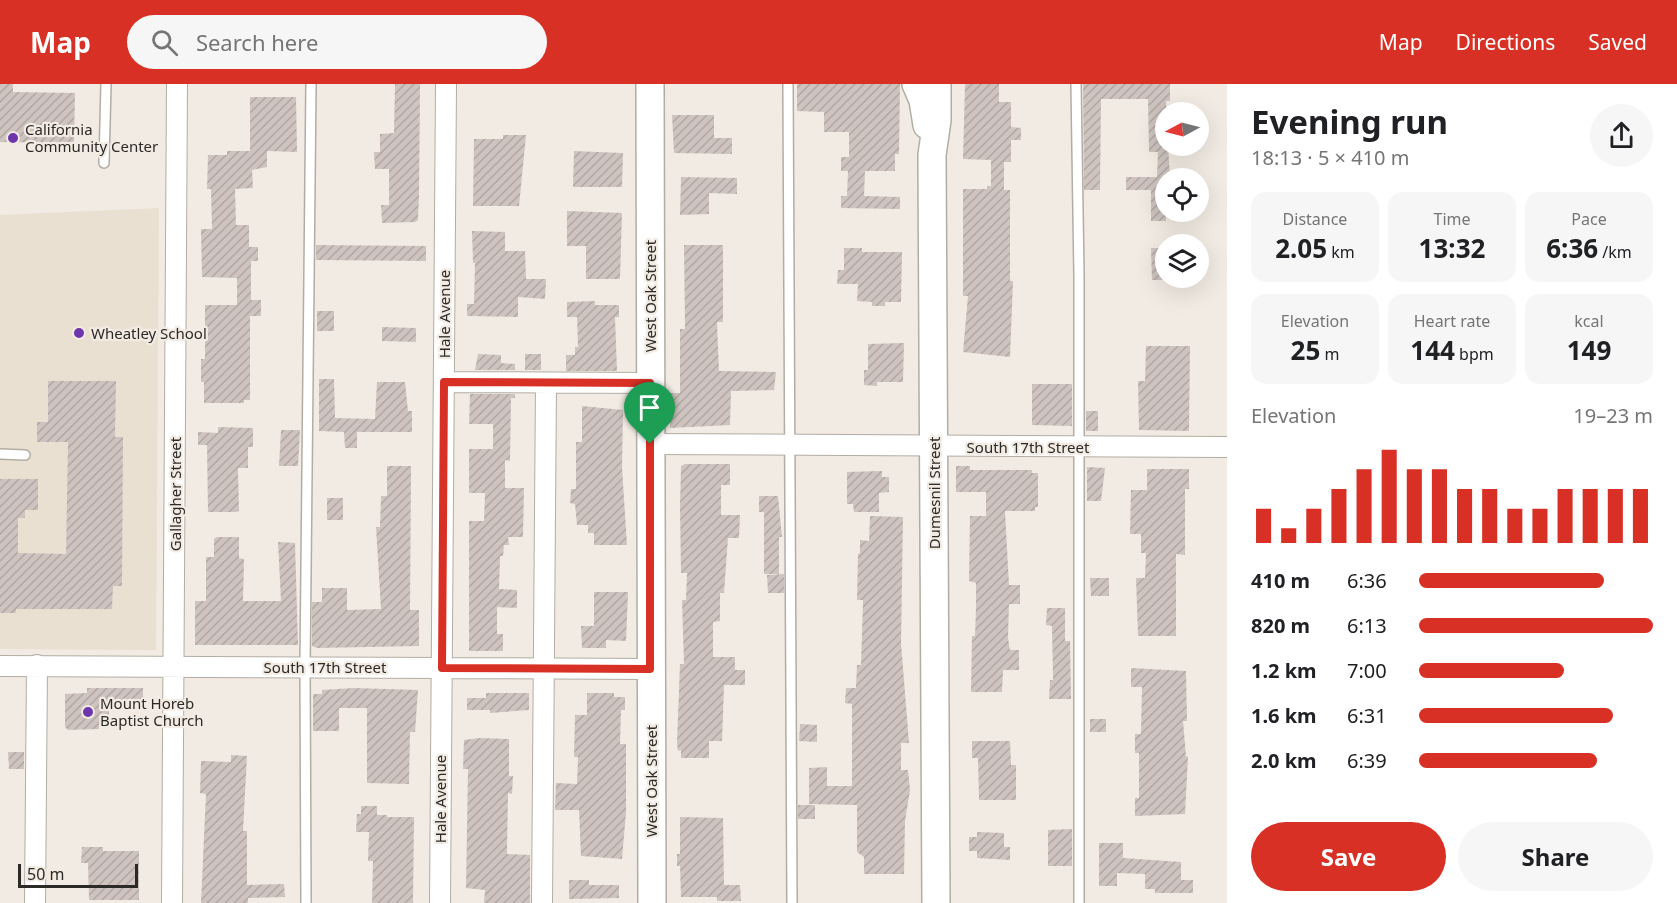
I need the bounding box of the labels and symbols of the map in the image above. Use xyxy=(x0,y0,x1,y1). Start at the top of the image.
north arrow xyxy=(1155,102,1209,156)
place label: California Community Center xyxy=(25,119,158,156)
marker: California Community Center xyxy=(6,131,20,145)
street label: West Oak Street xyxy=(640,239,660,352)
street label: Hale Avenue xyxy=(434,270,454,358)
place label: Wheatley School xyxy=(91,323,207,343)
marker: Wheatley School xyxy=(72,326,86,340)
pin xyxy=(624,382,675,444)
street label: Gallagher Street xyxy=(165,436,185,551)
street label: Dumesnil Street xyxy=(924,436,944,549)
street label: South 17th Street xyxy=(967,437,1090,457)
street label: South 17th Street xyxy=(264,657,387,677)
place label: Mount Horeb Baptist Church xyxy=(100,693,204,730)
marker: Mount Horeb Baptist Church xyxy=(81,705,95,719)
street label: West Oak Street xyxy=(641,724,661,837)
street label: Hale Avenue xyxy=(430,755,450,843)
scale bar xyxy=(18,861,138,888)

